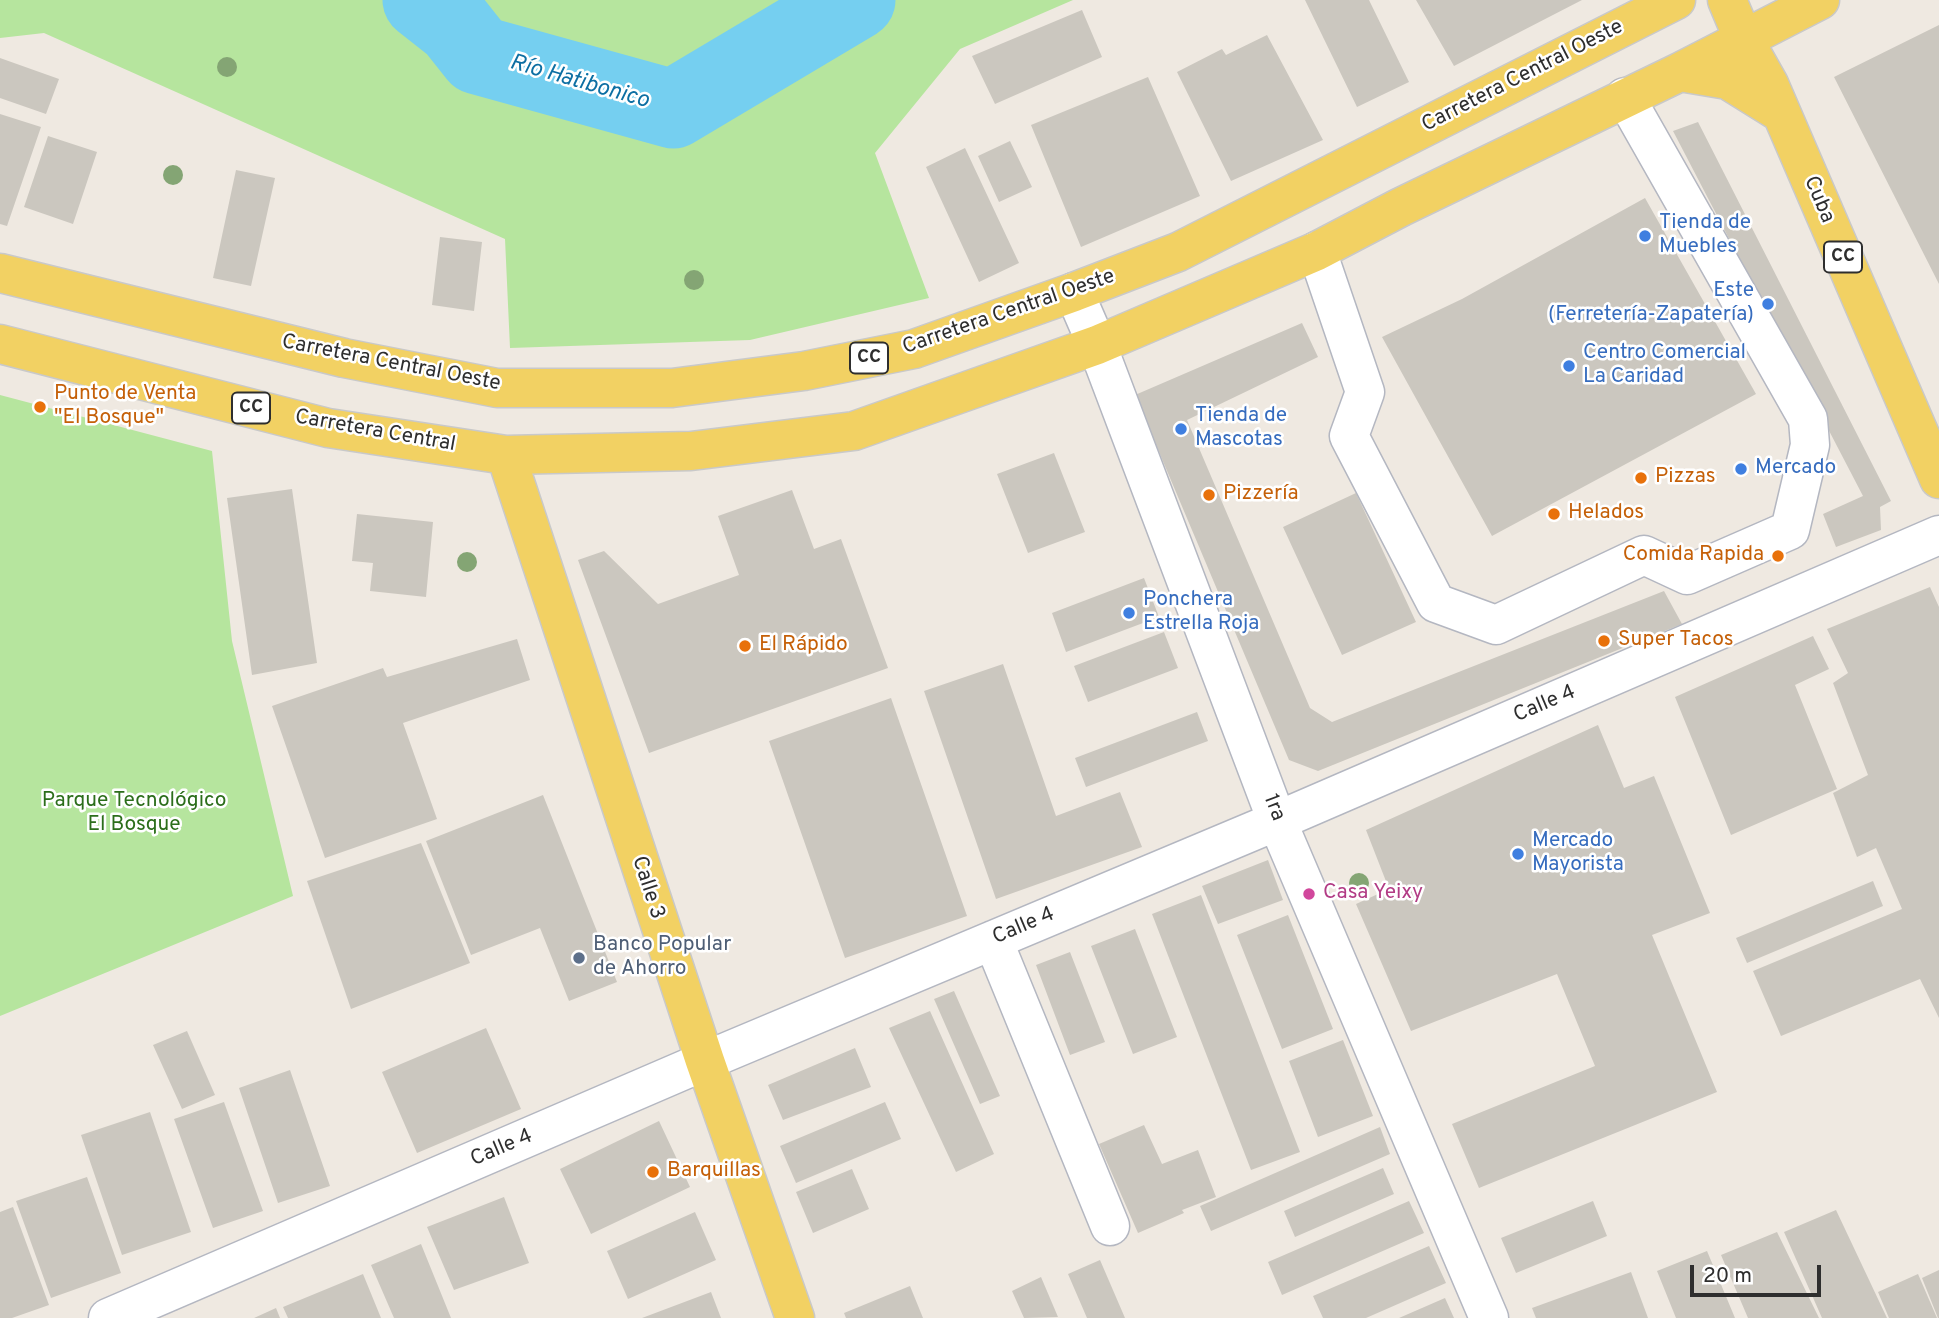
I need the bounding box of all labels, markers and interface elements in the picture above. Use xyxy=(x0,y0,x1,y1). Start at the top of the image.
street label: Carretera Central Oeste xyxy=(1418,15,1628,139)
water label: Río Hatibonico xyxy=(506,50,652,116)
street label: Cuba xyxy=(1797,173,1839,227)
place label: Tienda de Muebles xyxy=(1659,211,1751,261)
marker: Tienda de Muebles xyxy=(1637,228,1653,244)
road number: CC xyxy=(1824,242,1862,272)
street label: Carretera Central Oeste xyxy=(900,265,1118,361)
place label: Este (Ferretería-Zapatería) xyxy=(1548,279,1754,329)
marker: Este (Ferretería-Zapatería) xyxy=(1760,296,1776,312)
street label: Carretera Central Oeste xyxy=(279,330,503,398)
place label: Centro Comercial La Caridad xyxy=(1583,341,1746,391)
road number: CC xyxy=(850,342,888,374)
marker: Centro Comercial La Caridad xyxy=(1561,358,1577,374)
place label: Punto de Venta "El Bosque" xyxy=(54,382,196,432)
road number: CC xyxy=(232,392,270,424)
marker: Punto de Venta "El Bosque" xyxy=(32,399,48,415)
place label: Tienda de Mascotas xyxy=(1195,404,1287,454)
street label: Carretera Central xyxy=(293,405,457,459)
marker: Tienda de Mascotas xyxy=(1173,421,1189,437)
place label: Mercado xyxy=(1755,456,1836,482)
marker: Mercado xyxy=(1733,461,1749,477)
place label: Pizzas xyxy=(1655,465,1716,491)
marker: Pizzas xyxy=(1633,470,1649,486)
place label: Pizzería xyxy=(1223,482,1299,508)
marker: Pizzería xyxy=(1201,487,1217,503)
place label: Helados xyxy=(1568,501,1644,527)
marker: Helados xyxy=(1546,506,1562,522)
place label: Comida Rapida xyxy=(1623,543,1764,569)
marker: Comida Rapida xyxy=(1770,548,1786,564)
place label: Ponchera Estrella Roja xyxy=(1143,588,1259,638)
marker: Ponchera Estrella Roja xyxy=(1121,605,1137,621)
place label: Super Tacos xyxy=(1618,628,1734,654)
place label: El Rápido xyxy=(759,633,848,659)
marker: Super Tacos xyxy=(1596,633,1612,649)
marker: El Rápido xyxy=(737,638,753,654)
street label: Calle 4 xyxy=(1510,681,1580,729)
park label: Parque Tecnológico El Bosque xyxy=(42,789,226,839)
street label: 1ra xyxy=(1256,791,1290,825)
place label: Mercado Mayorista xyxy=(1532,829,1624,879)
marker: Mercado Mayorista xyxy=(1510,846,1526,862)
street label: Calle 3 xyxy=(625,853,669,923)
place label: Casa Yeixy xyxy=(1323,881,1423,907)
marker: Casa Yeixy xyxy=(1301,886,1317,902)
street label: Calle 4 xyxy=(989,903,1059,951)
place label: Banco Popular de Ahorro xyxy=(593,933,731,983)
marker: Banco Popular de Ahorro xyxy=(571,950,587,966)
street label: Calle 4 xyxy=(467,1125,537,1173)
place label: Barquillas xyxy=(667,1159,761,1185)
marker: Barquillas xyxy=(645,1164,661,1180)
scale bar xyxy=(1694,1252,1825,1296)
text: 20 m xyxy=(1703,1263,1752,1290)

